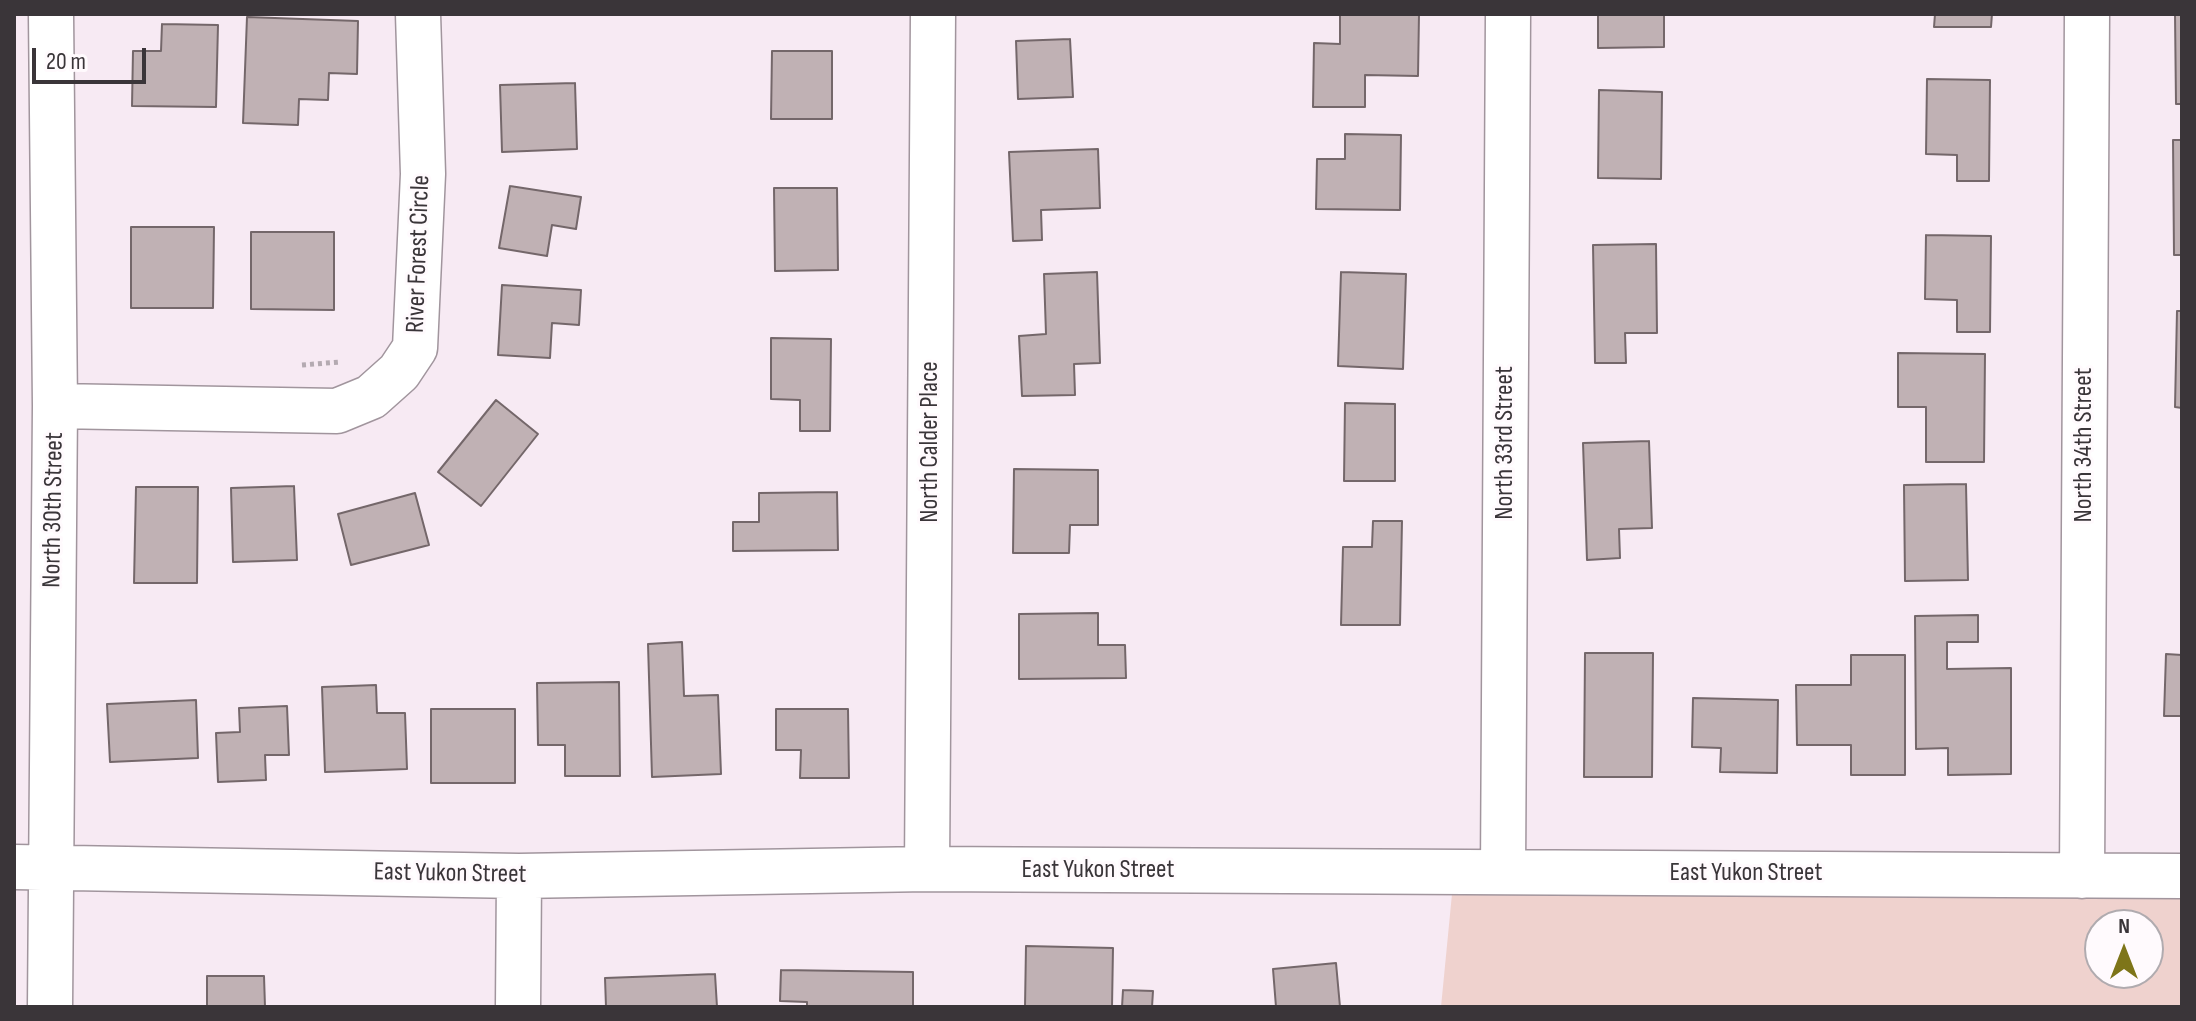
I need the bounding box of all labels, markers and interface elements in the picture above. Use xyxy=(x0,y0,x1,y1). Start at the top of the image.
scale bar xyxy=(36,32,150,82)
text: 20 m xyxy=(46,47,86,76)
street label: River Forest Circle xyxy=(401,174,437,334)
street label: North Calder Place xyxy=(914,361,946,523)
street label: North 33rd Street xyxy=(1489,366,1521,520)
street label: North 34th Street xyxy=(2068,368,2100,522)
street label: North 30th Street xyxy=(37,432,71,588)
street label: East Yukon Street xyxy=(1022,854,1174,886)
street label: East Yukon Street xyxy=(373,857,527,891)
street label: East Yukon Street xyxy=(1670,857,1822,889)
north arrow xyxy=(2084,909,2164,989)
text: N xyxy=(2118,913,2130,940)

